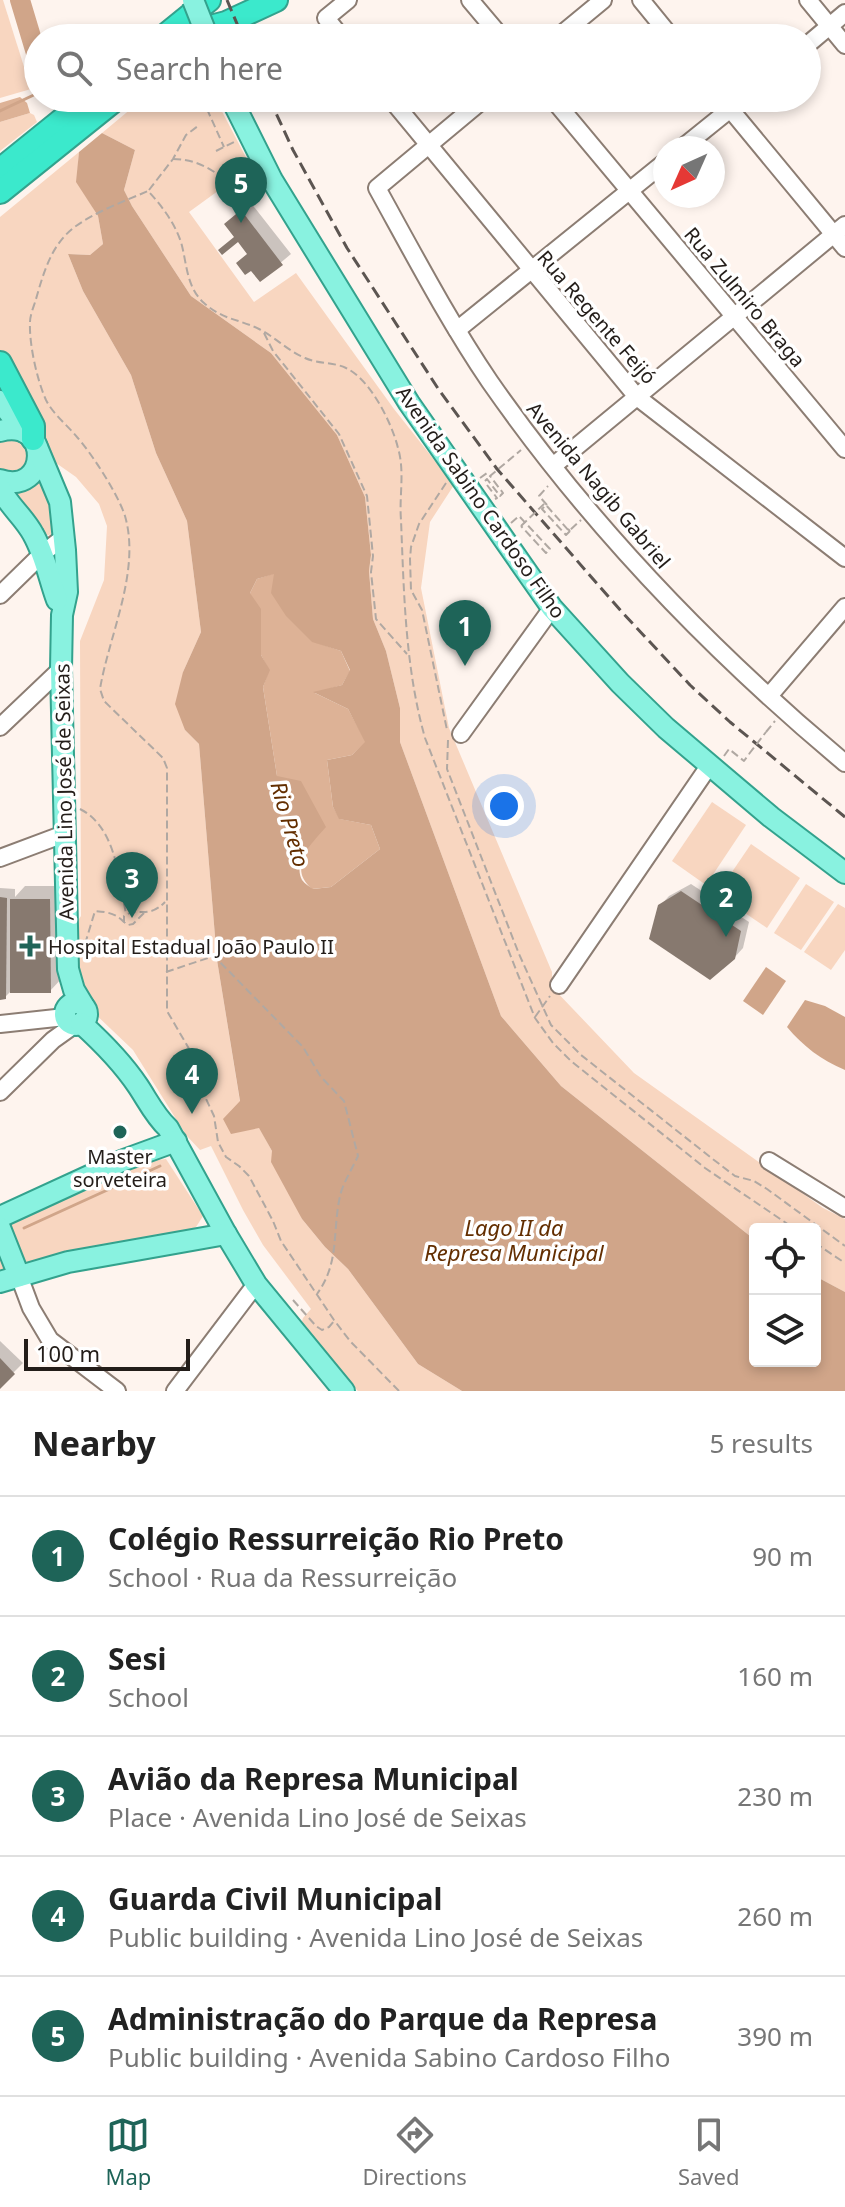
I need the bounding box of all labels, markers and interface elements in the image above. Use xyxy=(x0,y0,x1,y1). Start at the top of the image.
search box xyxy=(24,24,821,112)
icon: search xyxy=(52,46,96,90)
text: Search here xyxy=(116,48,283,89)
north arrow xyxy=(653,136,725,208)
pin: 5 xyxy=(215,157,267,223)
street label: Rua Zulmiro Braga xyxy=(678,221,812,373)
street label: Rua Regente Feijó xyxy=(531,244,663,390)
street label: Avenida Sabino Cardoso Filho xyxy=(390,380,572,624)
street label: Avenida Nagib Gabriel xyxy=(521,396,677,574)
pin: 1 xyxy=(439,600,491,666)
street label: Avenida Lino José de Seixas xyxy=(48,663,80,921)
water label: Rio Preto xyxy=(264,778,318,870)
your location xyxy=(484,786,524,826)
pin: 3 xyxy=(106,852,158,918)
pin: 2 xyxy=(700,871,752,937)
place label: Hospital Estadual João Paulo II xyxy=(48,933,334,960)
marker: Hospital Estadual João Paulo II xyxy=(19,935,41,957)
pin: 4 xyxy=(166,1048,218,1114)
marker: Master sorveteira xyxy=(111,1123,129,1141)
place label: Master sorveteira xyxy=(73,1143,167,1193)
water label: Lago II da Represa Municipal xyxy=(424,1212,605,1267)
map controls xyxy=(749,1223,821,1367)
button: locate xyxy=(749,1223,821,1295)
button: layers xyxy=(749,1295,821,1367)
scale bar xyxy=(24,1335,190,1371)
text: 100 m xyxy=(36,1338,100,1368)
text: Nearby xyxy=(32,1420,156,1466)
text: 5 results xyxy=(709,1425,813,1461)
text: Colégio Ressurreição Rio Preto xyxy=(108,1518,564,1559)
text: 1 xyxy=(51,1538,65,1574)
text: 90 m xyxy=(752,1538,813,1574)
text: School · Rua da Ressurreição xyxy=(108,1559,457,1595)
text: Sesi xyxy=(108,1638,166,1679)
text: 2 xyxy=(51,1658,65,1694)
text: 160 m xyxy=(737,1658,813,1694)
text: School xyxy=(108,1679,189,1715)
text: Avião da Represa Municipal xyxy=(108,1758,519,1799)
text: 3 xyxy=(51,1778,65,1814)
text: 230 m xyxy=(737,1778,813,1814)
text: Place · Avenida Lino José de Seixas xyxy=(108,1799,527,1835)
text: Guarda Civil Municipal xyxy=(108,1878,442,1919)
text: 4 xyxy=(51,1898,65,1934)
text: 260 m xyxy=(737,1898,813,1934)
text: Public building · Avenida Lino José de Seixas xyxy=(108,1919,643,1955)
text: Administração do Parque da Represa xyxy=(108,1998,657,2039)
text: 5 xyxy=(51,2018,65,2054)
text: 390 m xyxy=(737,2018,813,2054)
text: Public building · Avenida Sabino Cardoso Filho xyxy=(108,2039,671,2075)
tab: Map xyxy=(106,2113,151,2191)
tab: Directions xyxy=(362,2113,467,2191)
tab: Saved xyxy=(678,2113,739,2191)

